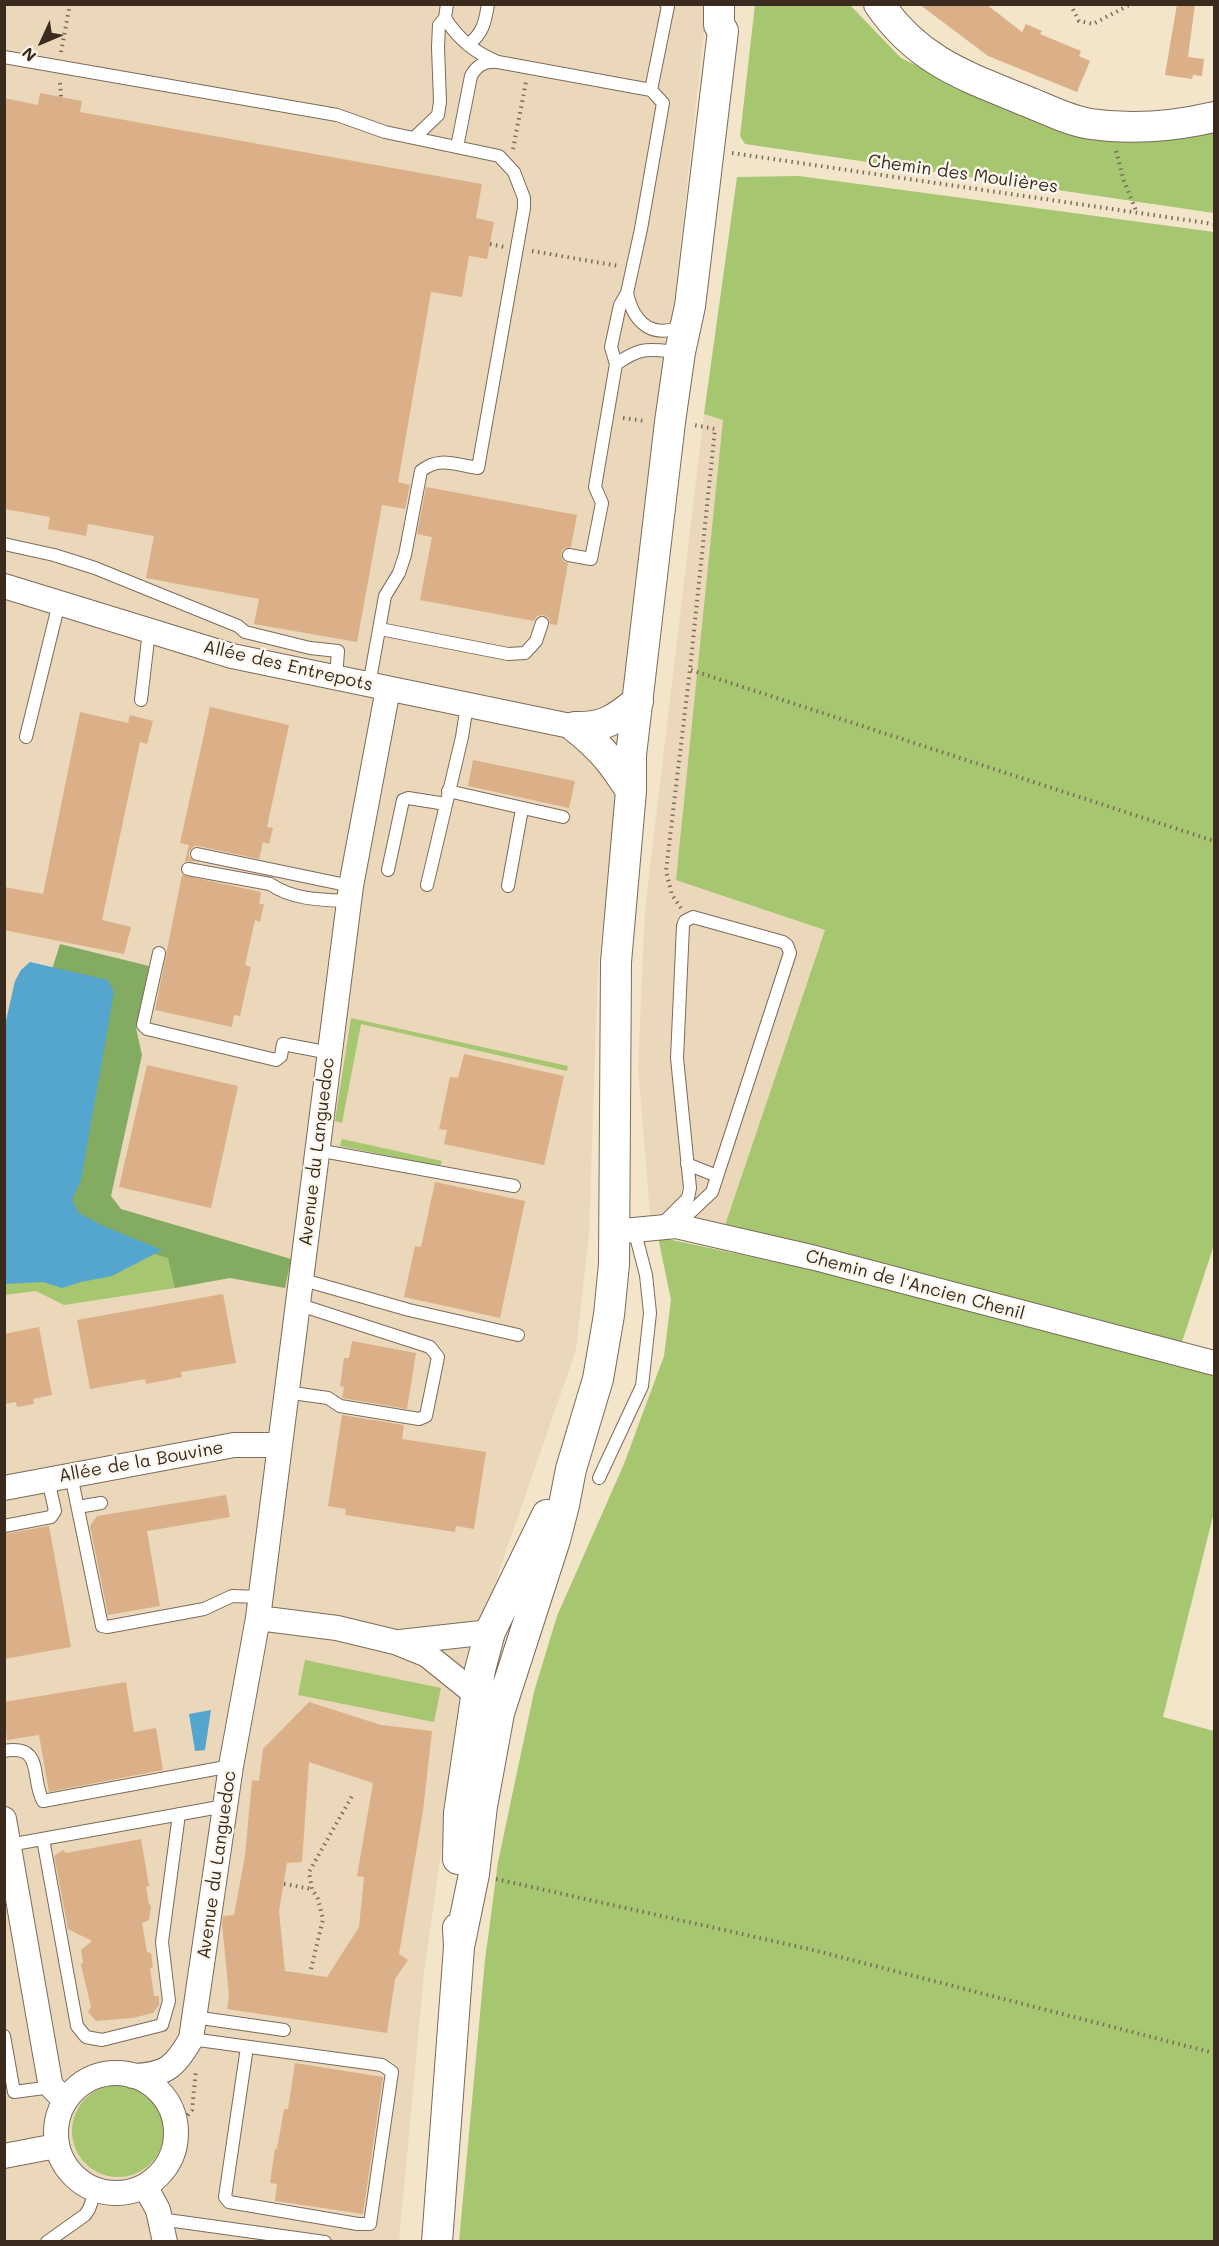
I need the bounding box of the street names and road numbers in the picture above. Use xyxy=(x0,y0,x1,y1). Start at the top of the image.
street label: Chemin des Moulières xyxy=(867,150,1059,198)
street label: Allée des Entrepots xyxy=(201,636,375,696)
street label: Avenue du Languedoc xyxy=(295,1056,339,1248)
street label: Chemin de l'Ancien Chenil xyxy=(803,1245,1027,1325)
street label: Allée de la Bouvine xyxy=(57,1437,225,1487)
street label: Avenue du Languedoc xyxy=(193,1770,241,1960)

